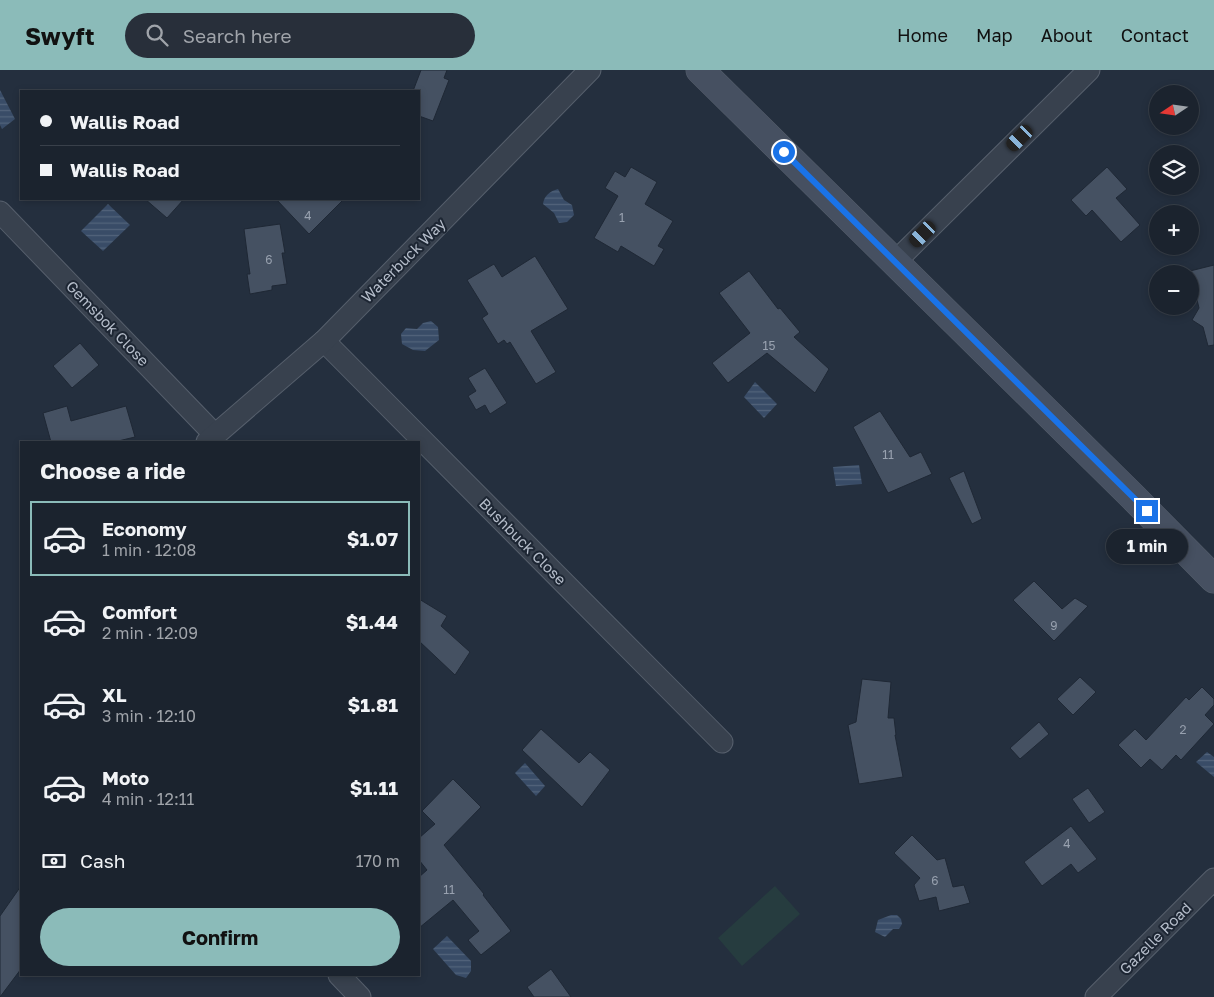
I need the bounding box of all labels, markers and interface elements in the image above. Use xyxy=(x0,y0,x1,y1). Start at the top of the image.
search box xyxy=(125,13,475,58)
text: Swyft xyxy=(25,21,95,50)
icon: search xyxy=(143,21,171,49)
text: Search here xyxy=(183,24,292,47)
text: Home xyxy=(897,24,948,46)
text: Map xyxy=(976,24,1013,46)
text: About xyxy=(1041,24,1093,46)
text: Contact xyxy=(1121,24,1189,46)
north arrow xyxy=(1149,85,1199,135)
map controls xyxy=(1149,85,1199,315)
text: Wallis Road xyxy=(70,110,179,133)
car xyxy=(1004,122,1035,154)
route start xyxy=(773,141,795,163)
button: layers xyxy=(1149,145,1199,195)
text: Wallis Road xyxy=(70,158,179,181)
button: + xyxy=(1149,205,1199,255)
house number: 4 xyxy=(304,208,312,223)
house number: 1 xyxy=(619,210,625,225)
street label: Waterbuck Way xyxy=(357,214,449,306)
car xyxy=(907,218,938,250)
house number: 6 xyxy=(265,252,273,267)
button: − xyxy=(1149,265,1199,315)
street label: Gemsbok Close xyxy=(63,277,153,370)
house number: 15 xyxy=(763,338,775,353)
house number: 11 xyxy=(882,447,894,462)
text: Choose a ride xyxy=(40,457,186,484)
street label: Bushbuck Close xyxy=(476,494,570,588)
route end xyxy=(1136,500,1158,522)
icon: car xyxy=(42,516,87,561)
text: Economy xyxy=(102,517,187,540)
text: $1.07 xyxy=(347,527,398,550)
callout: 1 min xyxy=(1106,528,1188,564)
text: 1 min xyxy=(1127,536,1167,556)
text: 1 min · 12:08 xyxy=(102,540,196,560)
icon: car xyxy=(42,599,87,644)
text: Comfort xyxy=(102,600,177,623)
text: $1.44 xyxy=(346,610,398,633)
house number: 9 xyxy=(1050,618,1058,633)
text: 2 min · 12:09 xyxy=(102,623,198,643)
icon: car xyxy=(42,682,87,727)
text: XL xyxy=(102,683,127,706)
text: $1.81 xyxy=(347,693,398,716)
text: 3 min · 12:10 xyxy=(102,706,196,726)
house number: 2 xyxy=(1180,722,1187,737)
icon: car xyxy=(42,765,87,810)
text: Moto xyxy=(102,766,149,789)
text: $1.11 xyxy=(350,776,398,799)
text: 4 min · 12:11 xyxy=(102,789,194,809)
house number: 4 xyxy=(1063,836,1071,851)
icon: cash xyxy=(40,847,68,875)
text: Cash xyxy=(80,849,125,872)
text: 170 m xyxy=(356,851,400,871)
house number: 6 xyxy=(931,873,939,888)
house number: 11 xyxy=(443,882,455,897)
street label: Gazelle Road xyxy=(1115,898,1195,978)
button: Confirm xyxy=(40,908,400,966)

